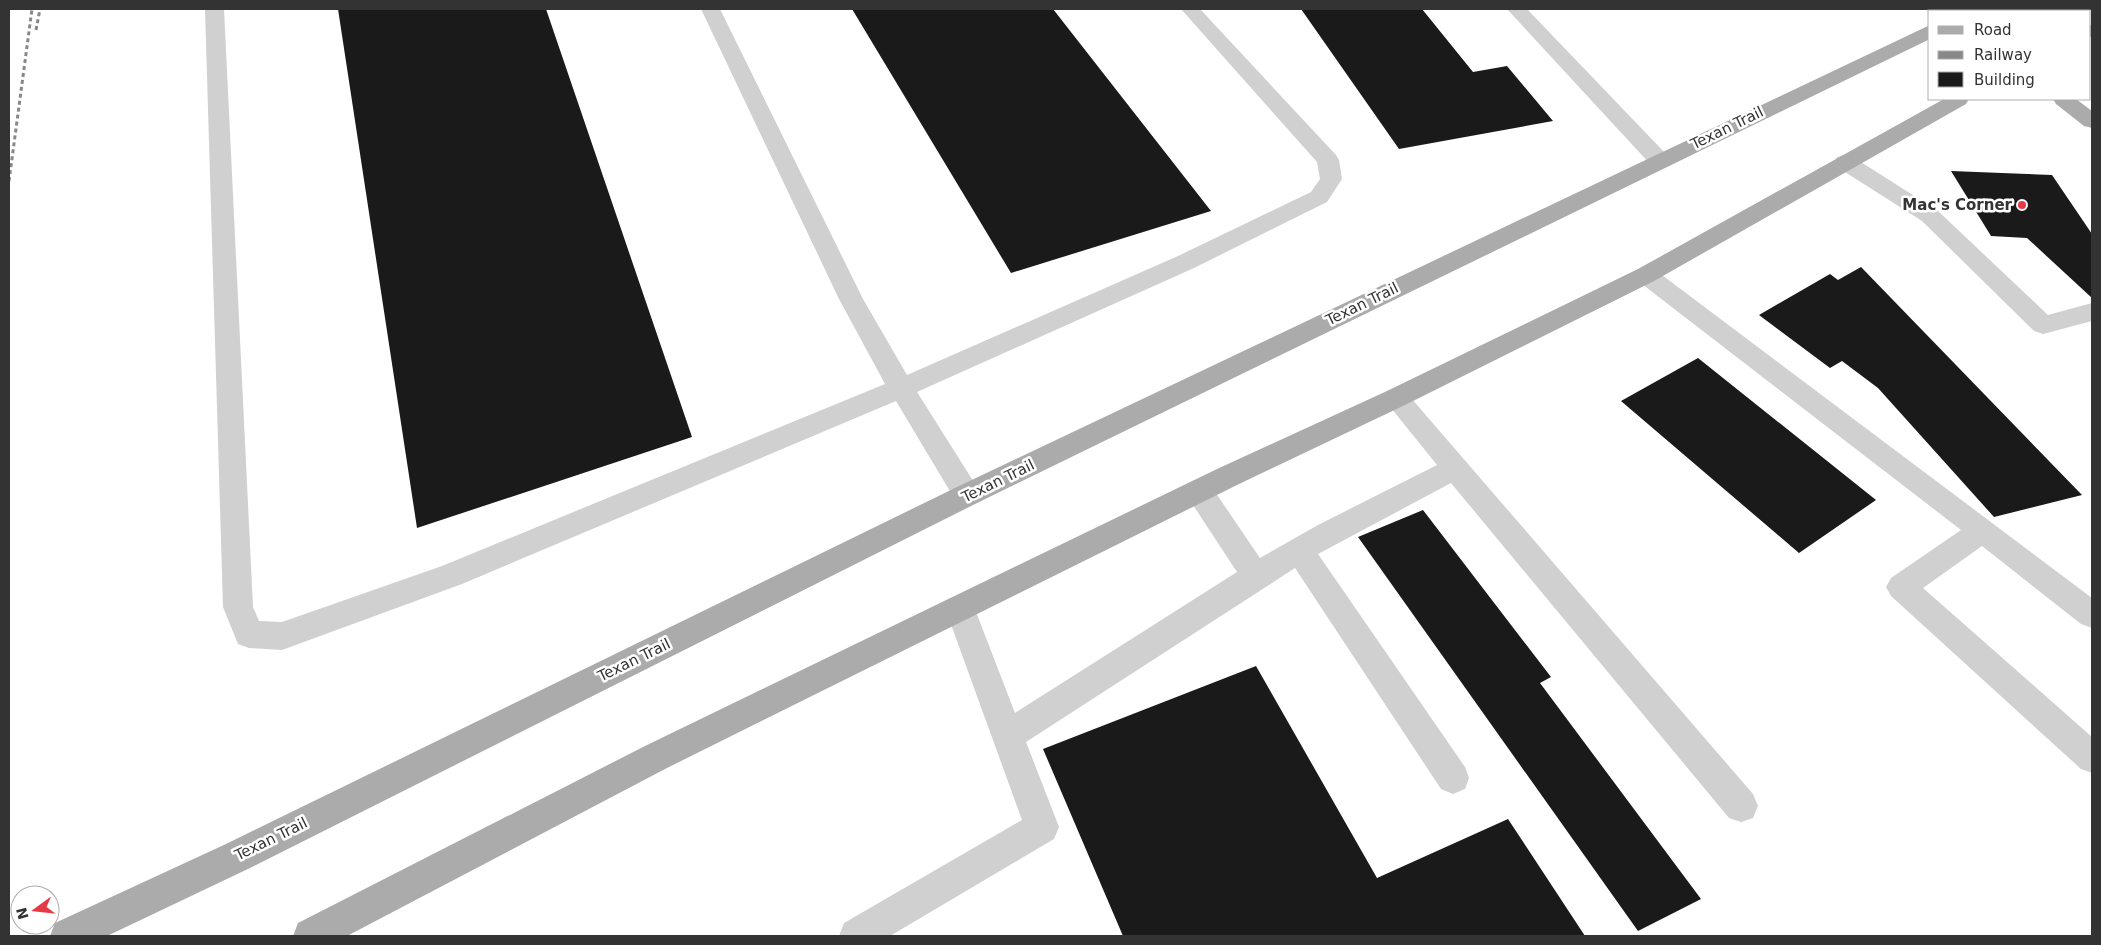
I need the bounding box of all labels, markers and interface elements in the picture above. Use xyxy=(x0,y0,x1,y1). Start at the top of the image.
legend xyxy=(1928,10,2091,100)
text: Road xyxy=(1974,21,2012,39)
text: Railway xyxy=(1974,46,2032,64)
text: Building xyxy=(1974,71,2035,89)
street label: Texan Trail xyxy=(1687,103,1766,154)
place label: Mac's Corner xyxy=(1902,196,2013,214)
marker: Mac's Corner xyxy=(2016,199,2028,211)
street label: Texan Trail xyxy=(1322,279,1401,330)
street label: Texan Trail xyxy=(958,456,1037,507)
street label: Texan Trail xyxy=(594,635,673,686)
street label: Texan Trail xyxy=(231,814,310,865)
north arrow xyxy=(10,885,60,935)
text: N xyxy=(13,906,32,921)

